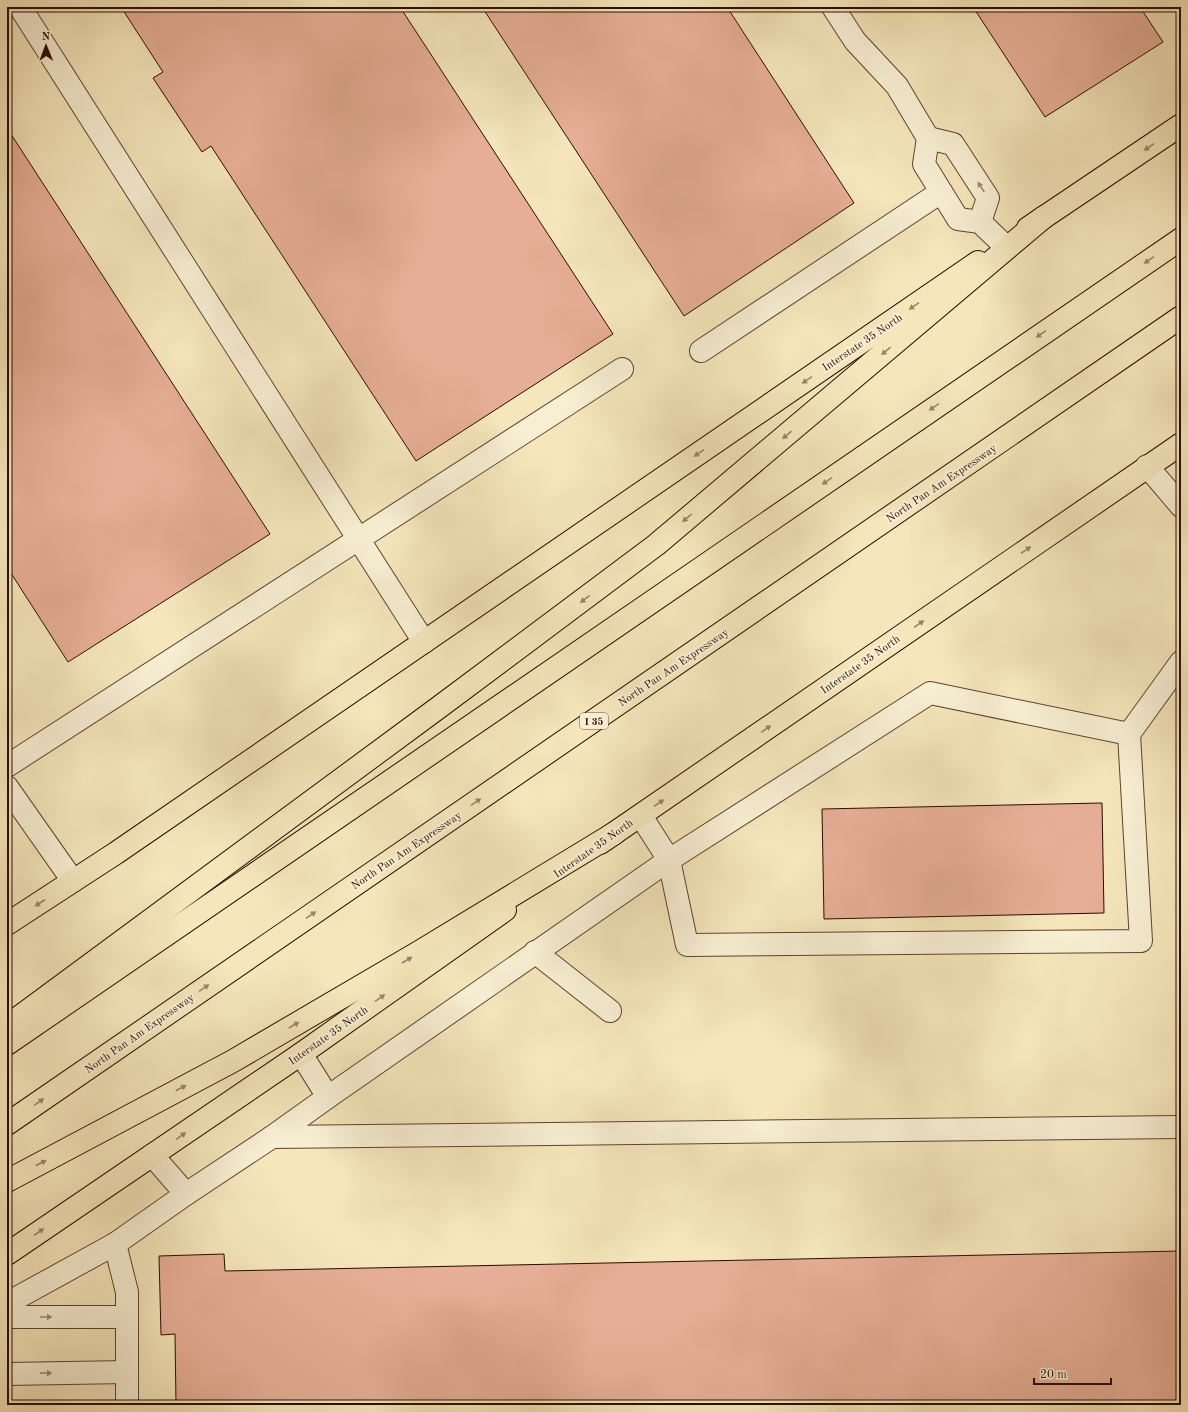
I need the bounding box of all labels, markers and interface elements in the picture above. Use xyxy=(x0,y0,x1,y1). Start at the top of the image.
north arrow xyxy=(26,26,66,66)
text: N xyxy=(42,32,51,43)
one-way arrow xyxy=(1143,143,1154,150)
one-way arrow xyxy=(977,181,984,192)
one-way arrow xyxy=(1143,256,1154,264)
one-way arrow xyxy=(909,302,919,310)
street label: Interstate 35 North xyxy=(821,312,905,374)
one-way arrow xyxy=(1036,330,1046,338)
one-way arrow xyxy=(880,346,891,355)
one-way arrow xyxy=(801,376,812,384)
one-way arrow xyxy=(929,403,939,411)
one-way arrow xyxy=(781,430,792,439)
street label: North Pan Am Expressway xyxy=(885,443,999,525)
one-way arrow xyxy=(694,449,705,457)
one-way arrow xyxy=(822,477,832,485)
one-way arrow xyxy=(682,514,693,523)
one-way arrow xyxy=(1021,546,1031,554)
one-way arrow xyxy=(579,594,590,603)
one-way arrow xyxy=(914,620,924,628)
street label: North Pan Am Expressway xyxy=(617,627,731,709)
street label: Interstate 35 North xyxy=(819,634,902,697)
road number: I 35 xyxy=(580,713,608,729)
one-way arrow xyxy=(761,725,771,733)
one-way arrow xyxy=(471,798,481,806)
one-way arrow xyxy=(654,799,664,807)
street label: North Pan Am Expressway xyxy=(350,810,464,892)
street label: Interstate 35 North xyxy=(552,818,635,881)
one-way arrow xyxy=(34,899,46,906)
one-way arrow xyxy=(306,911,316,919)
one-way arrow xyxy=(401,956,413,963)
one-way arrow xyxy=(198,984,209,992)
street label: North Pan Am Expressway xyxy=(83,992,197,1076)
one-way arrow xyxy=(375,994,386,1002)
street label: Interstate 35 North xyxy=(287,1005,370,1068)
one-way arrow xyxy=(288,1022,300,1029)
one-way arrow xyxy=(175,1085,187,1092)
one-way arrow xyxy=(34,1098,44,1106)
one-way arrow xyxy=(176,1132,187,1139)
one-way arrow xyxy=(35,1159,47,1166)
one-way arrow xyxy=(34,1228,44,1236)
one-way arrow xyxy=(40,1314,53,1320)
scale bar xyxy=(1034,1360,1111,1386)
text: 20 m xyxy=(1040,1369,1067,1381)
one-way arrow xyxy=(40,1370,53,1376)

